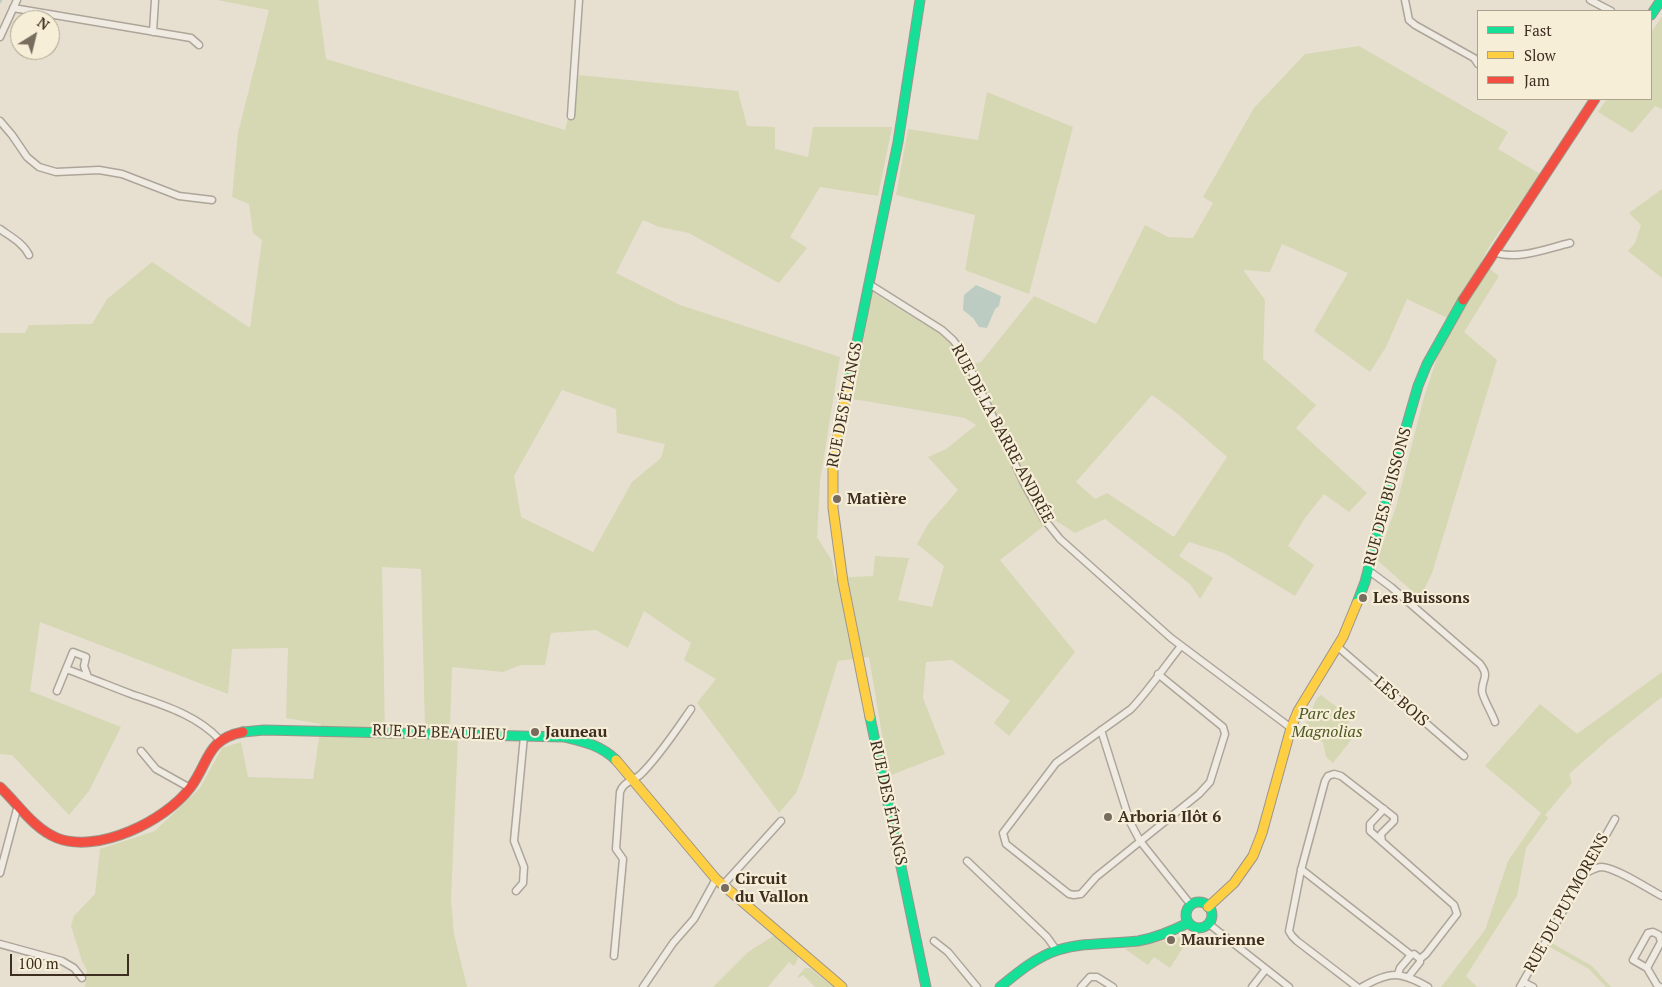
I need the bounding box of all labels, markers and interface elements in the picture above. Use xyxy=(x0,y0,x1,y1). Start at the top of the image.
north arrow xyxy=(10,10,60,60)
legend xyxy=(1477,10,1652,100)
text: N xyxy=(34,12,53,34)
text: Fast xyxy=(1524,20,1552,40)
text: Slow xyxy=(1524,45,1556,65)
text: Jam xyxy=(1524,70,1550,90)
street label: RUE DES ÉTANGS xyxy=(823,341,867,469)
street label: RUE DE LA BARRE ANDRÉE xyxy=(947,341,1057,527)
street label: RUE DES BUISSONS xyxy=(1360,426,1416,568)
place label: Matière xyxy=(847,489,907,509)
marker: Matière xyxy=(831,493,843,505)
place label: Les Buissons xyxy=(1373,588,1470,608)
marker: Les Buissons xyxy=(1357,592,1369,604)
street label: LES BOIS xyxy=(1370,673,1432,731)
park label: Parc des Magnolias xyxy=(1291,704,1363,742)
street label: RUE DE BEAULIEU xyxy=(372,721,506,745)
place label: Jauneau xyxy=(545,722,607,742)
marker: Jauneau xyxy=(529,726,541,738)
street label: RUE DES ÉTANGS xyxy=(865,739,911,867)
place label: Arboria Ilôt 6 xyxy=(1118,807,1221,827)
marker: Arboria Ilôt 6 xyxy=(1102,811,1114,823)
street label: RUE DU PUYMORENS xyxy=(1521,830,1613,976)
place label: Circuit du Vallon xyxy=(735,869,809,907)
marker: Circuit du Vallon xyxy=(719,882,731,894)
place label: Maurienne xyxy=(1181,930,1265,950)
marker: Maurienne xyxy=(1165,934,1177,946)
scale bar xyxy=(12,944,131,976)
text: 100 m xyxy=(18,953,59,973)

